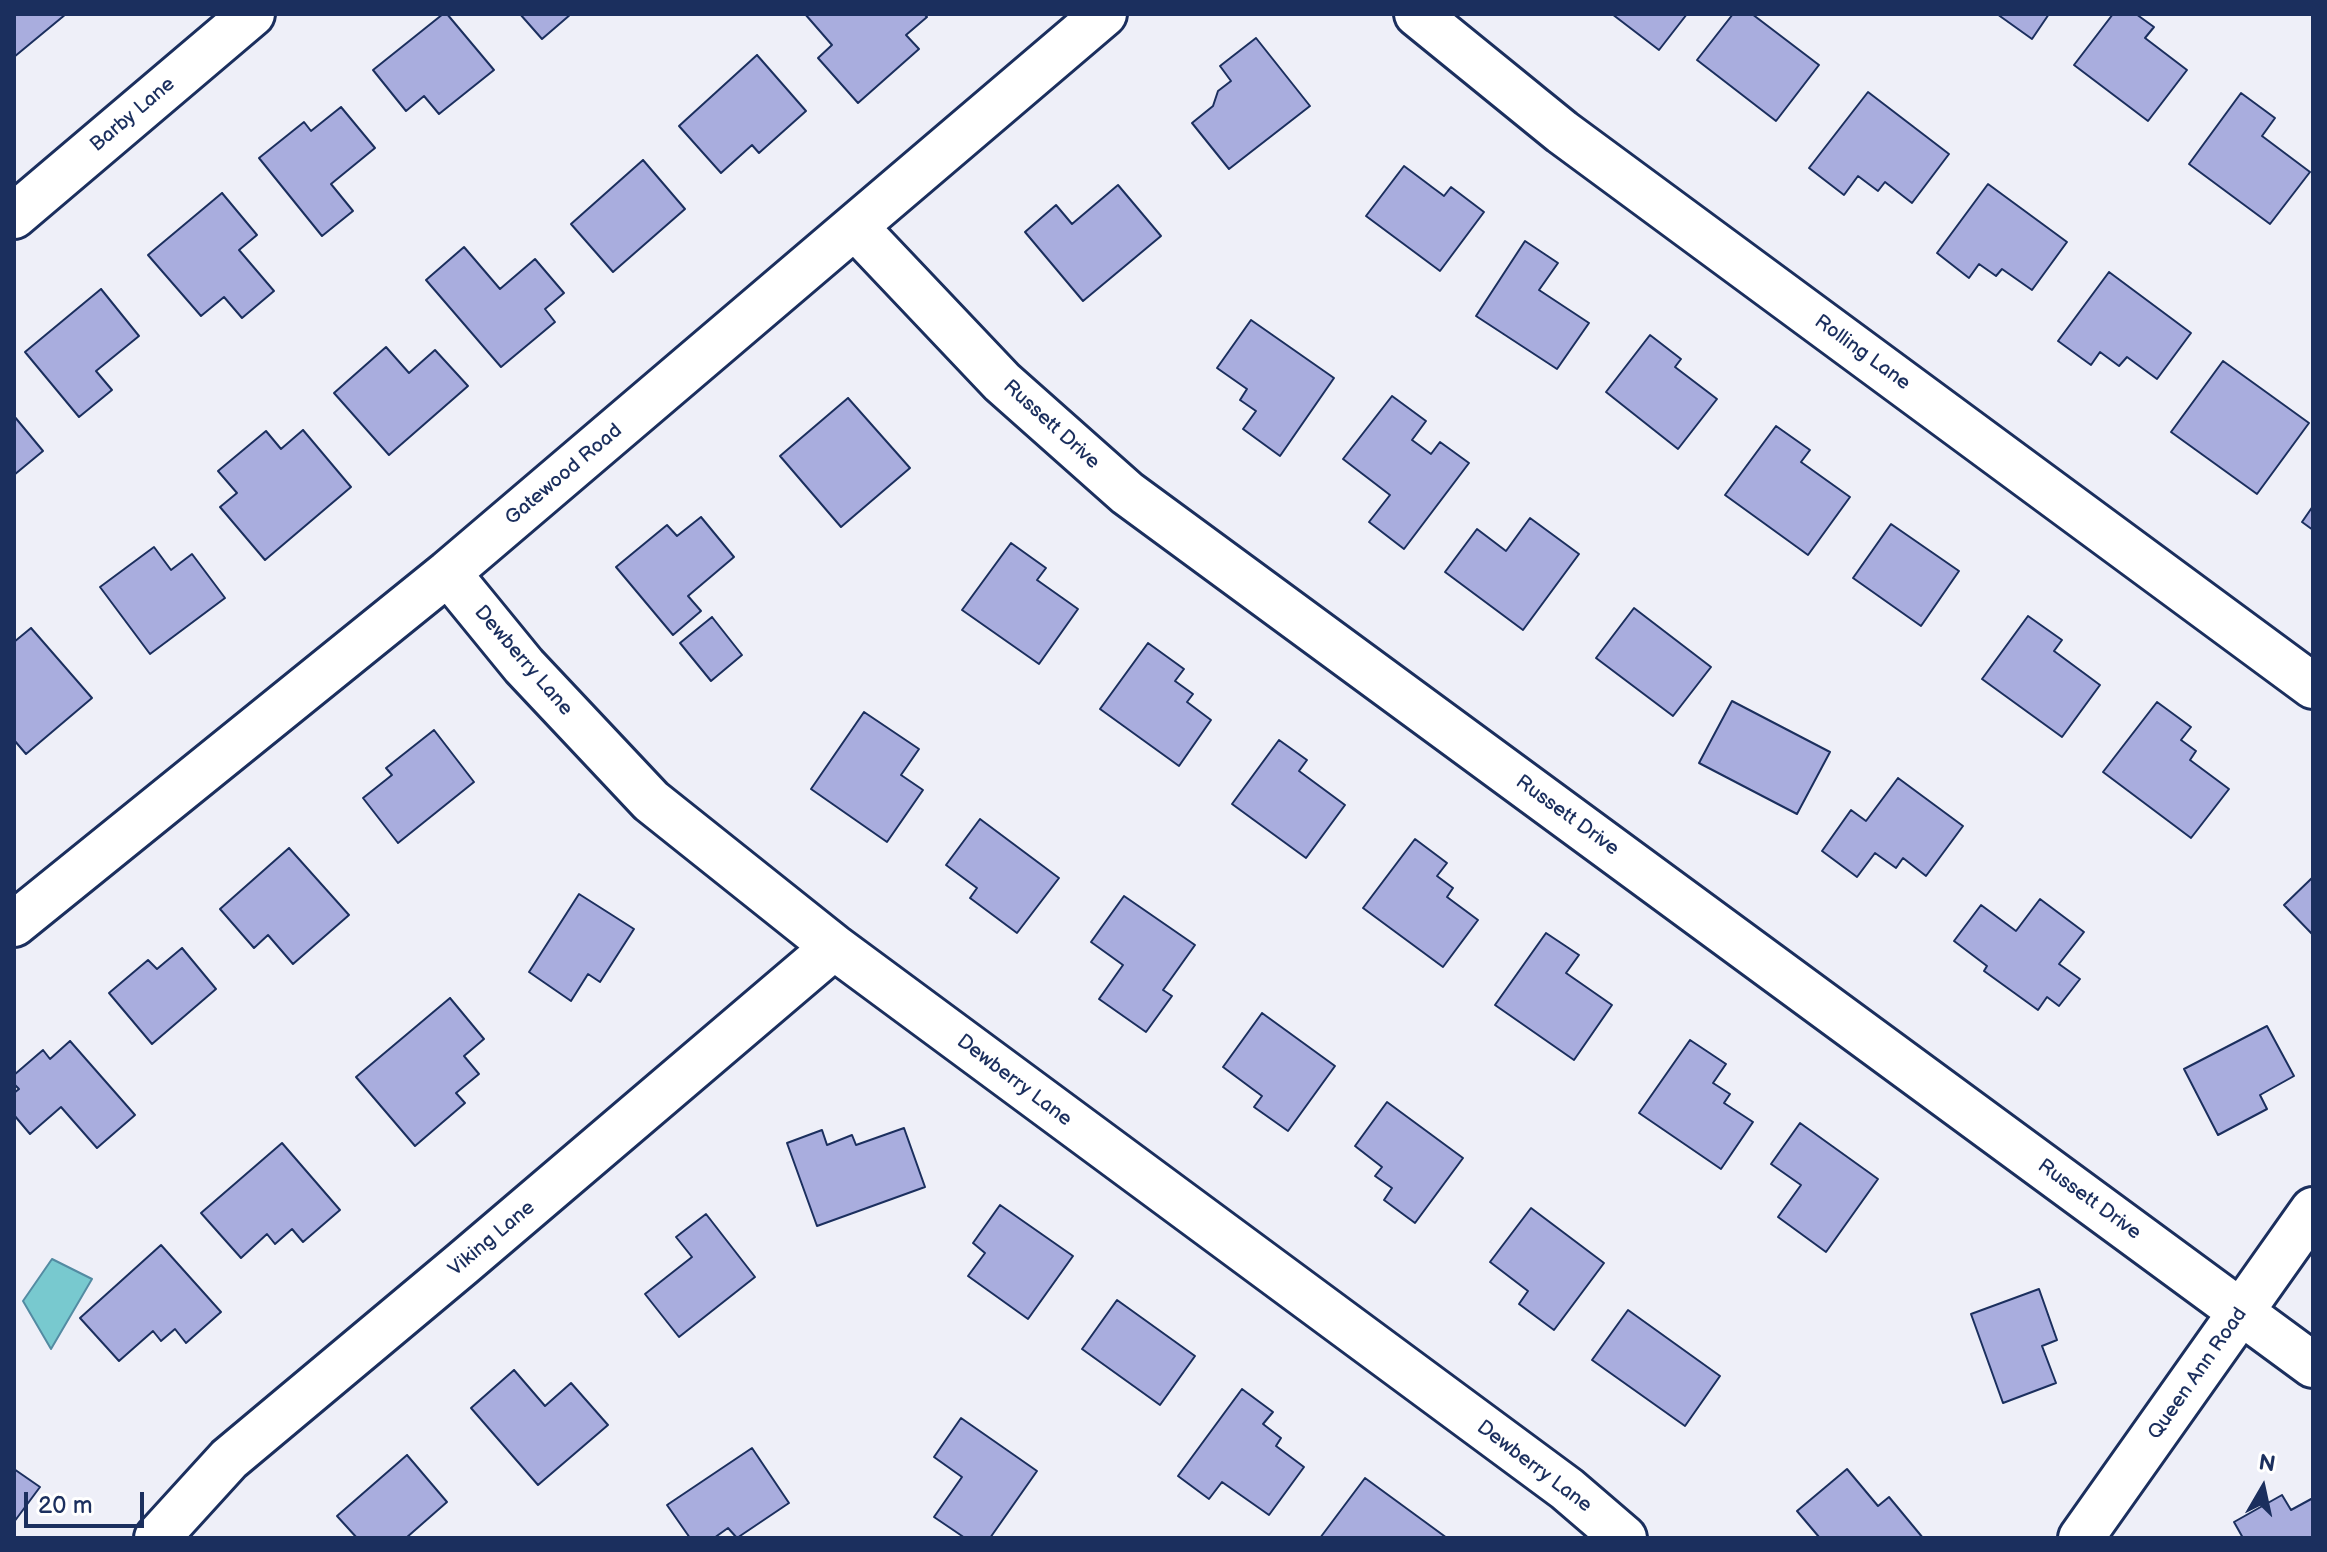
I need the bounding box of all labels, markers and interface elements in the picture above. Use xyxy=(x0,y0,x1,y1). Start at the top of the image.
street label: Barby Lane xyxy=(86,73,180,157)
street label: Rolling Lane xyxy=(1809,310,1915,396)
street label: Russett Drive xyxy=(998,375,1104,475)
street label: Gatewood Road xyxy=(501,419,627,531)
street label: Dewberry Lane xyxy=(469,601,577,721)
street label: Russett Drive xyxy=(1511,771,1623,861)
street label: Dewberry Lane xyxy=(952,1030,1076,1132)
street label: Russett Drive xyxy=(2033,1155,2145,1245)
street label: Viking Lane xyxy=(444,1196,540,1282)
street label: Queen Ann Road xyxy=(2144,1303,2252,1445)
street label: Dewberry Lane xyxy=(1472,1416,1596,1518)
north arrow xyxy=(2223,1448,2303,1528)
text: N xyxy=(2257,1449,2277,1478)
scale bar xyxy=(28,1476,148,1526)
text: 20 m xyxy=(38,1491,93,1520)

